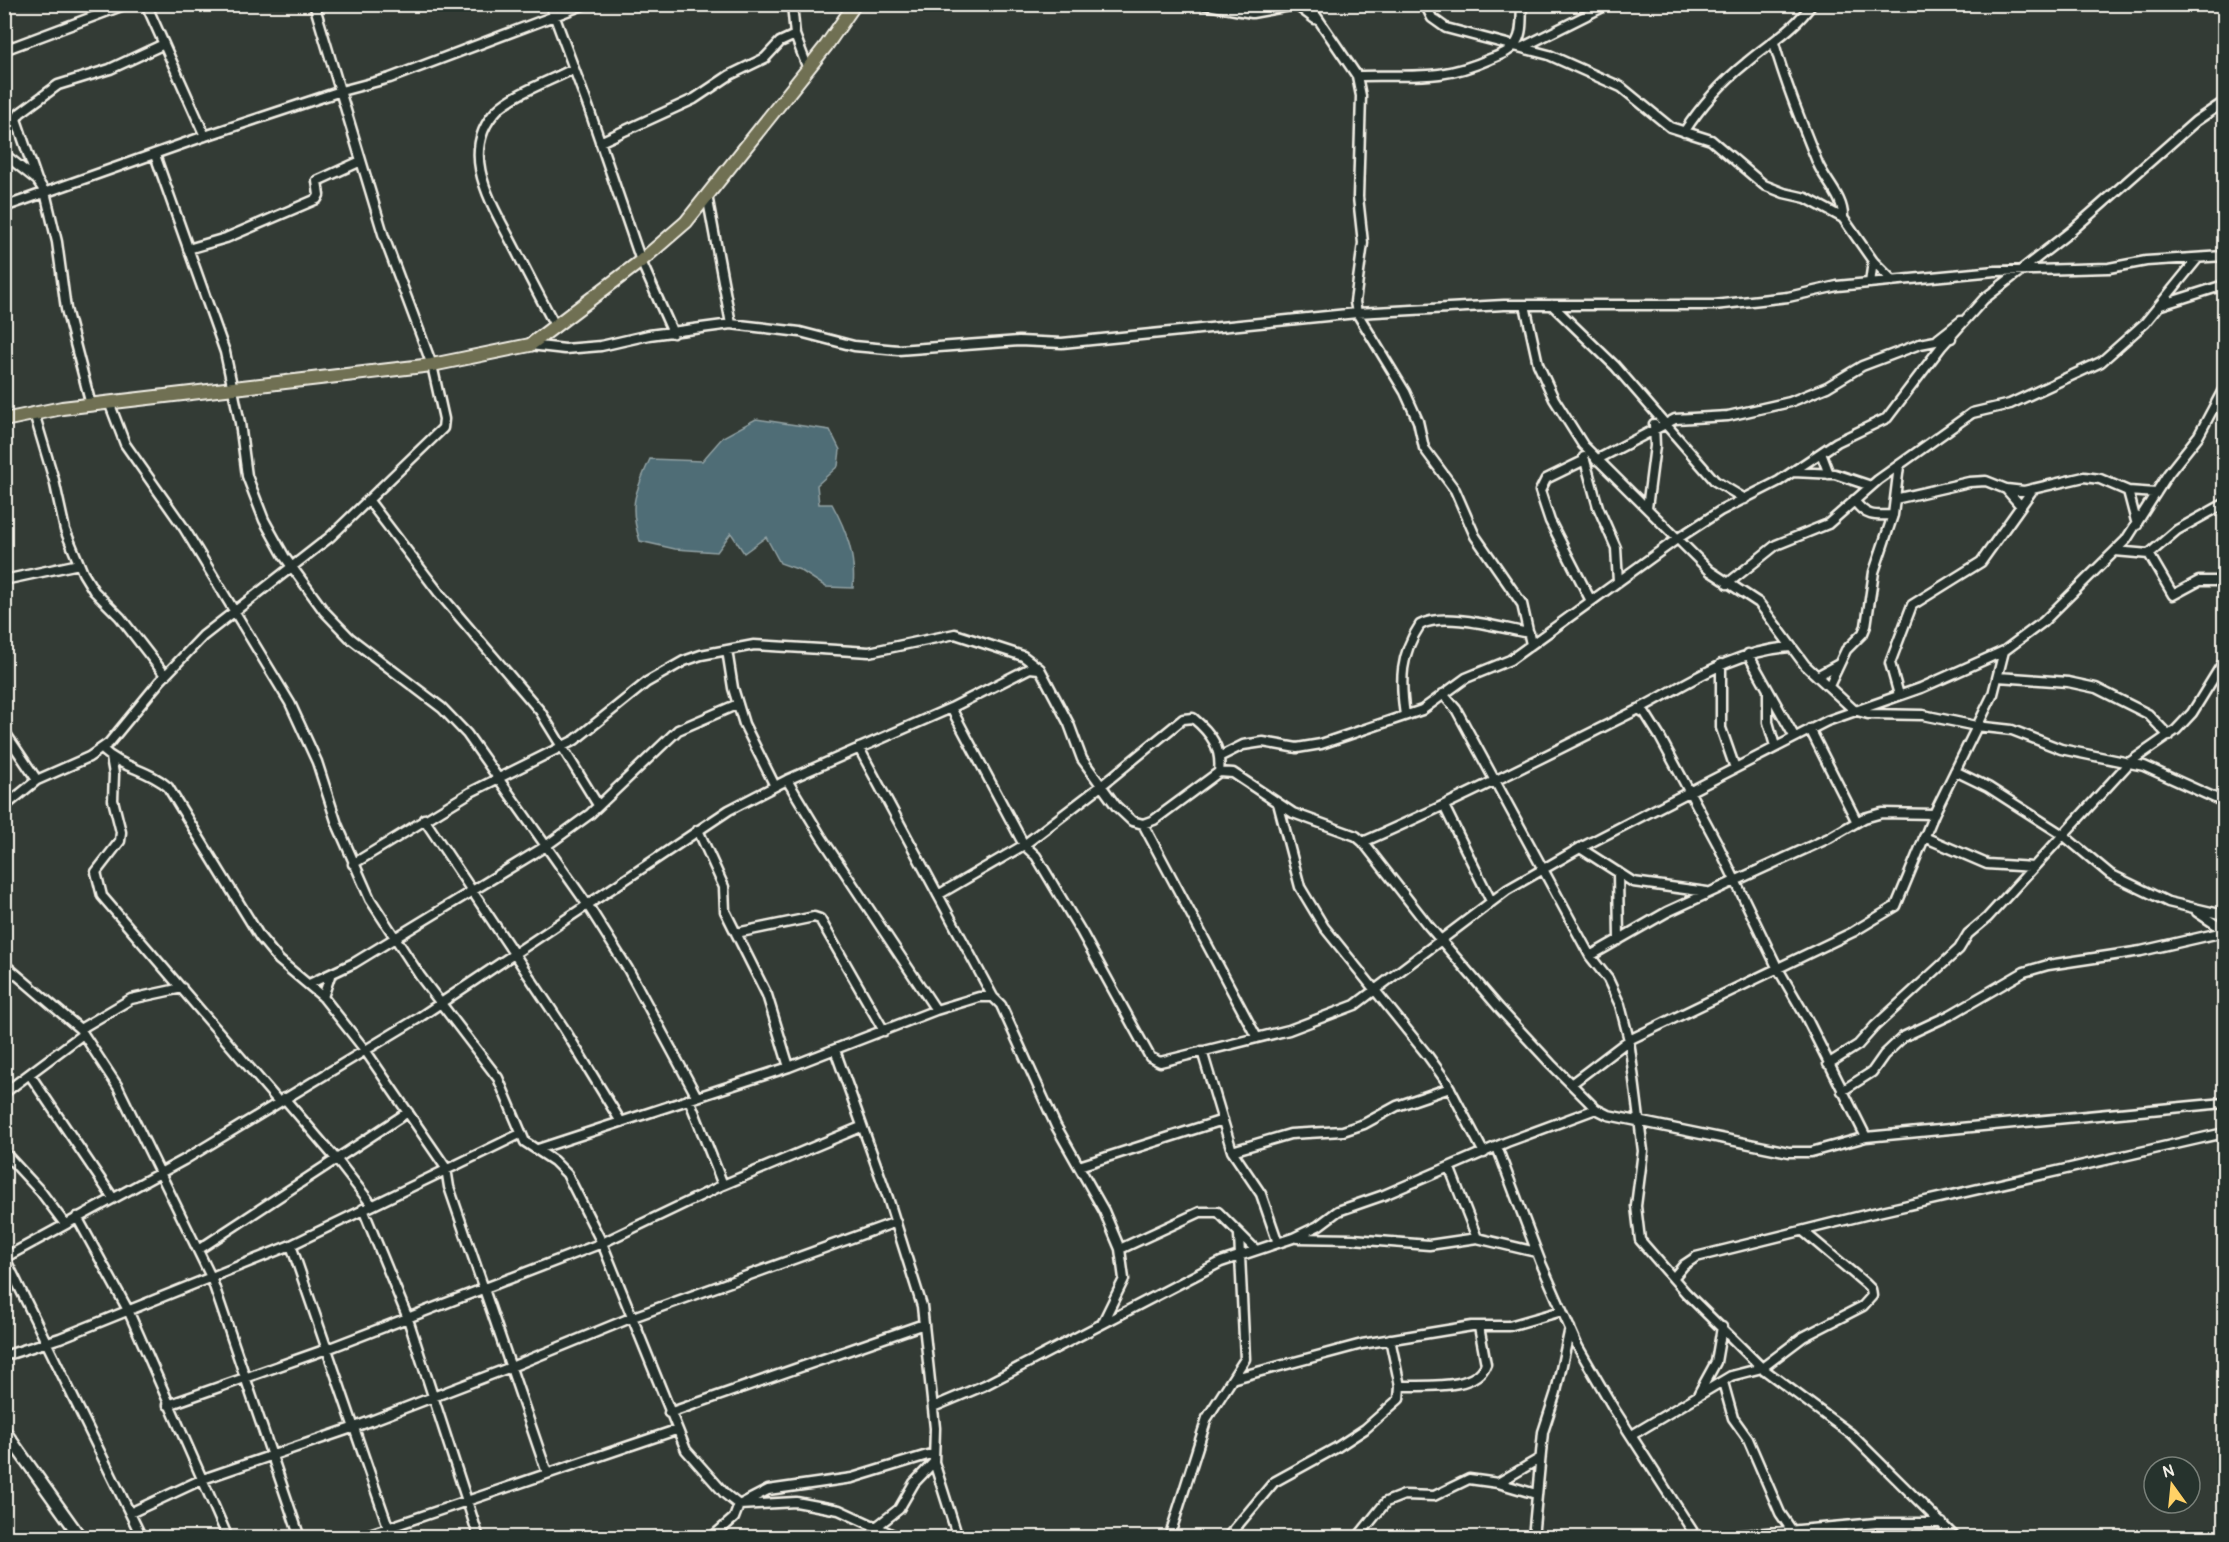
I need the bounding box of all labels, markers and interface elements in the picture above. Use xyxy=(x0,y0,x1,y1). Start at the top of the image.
north arrow xyxy=(2142,1455,2202,1515)
text: N xyxy=(2161,1460,2176,1483)

